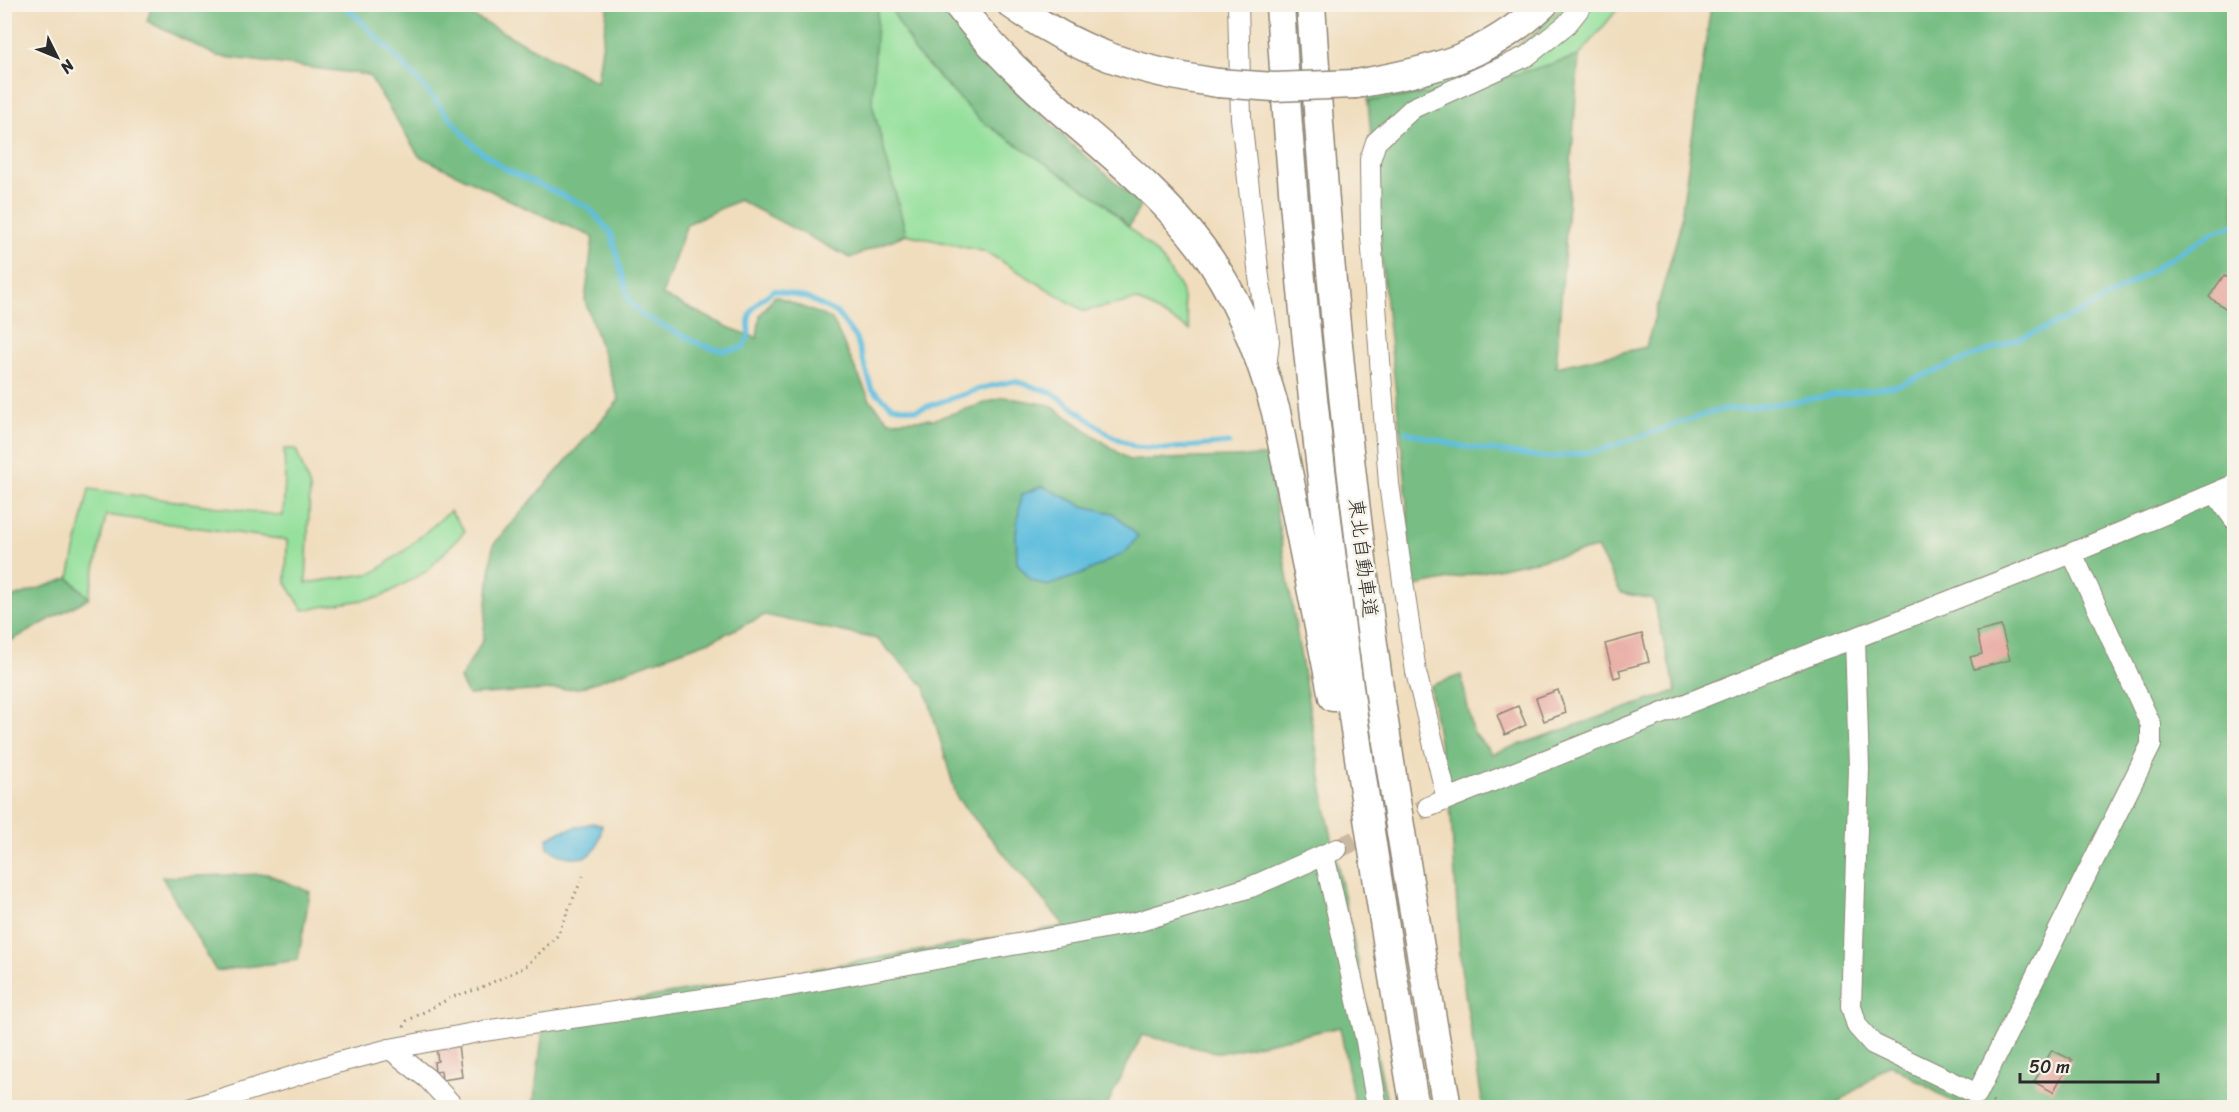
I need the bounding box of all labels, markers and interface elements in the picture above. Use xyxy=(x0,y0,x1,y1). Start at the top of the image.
north arrow xyxy=(27,27,87,87)
text: N xyxy=(53,52,83,81)
street label: 東北自動車道 xyxy=(1338,496,1388,620)
scale bar xyxy=(2020,1046,2158,1084)
text: 50 m xyxy=(2029,1051,2070,1083)

